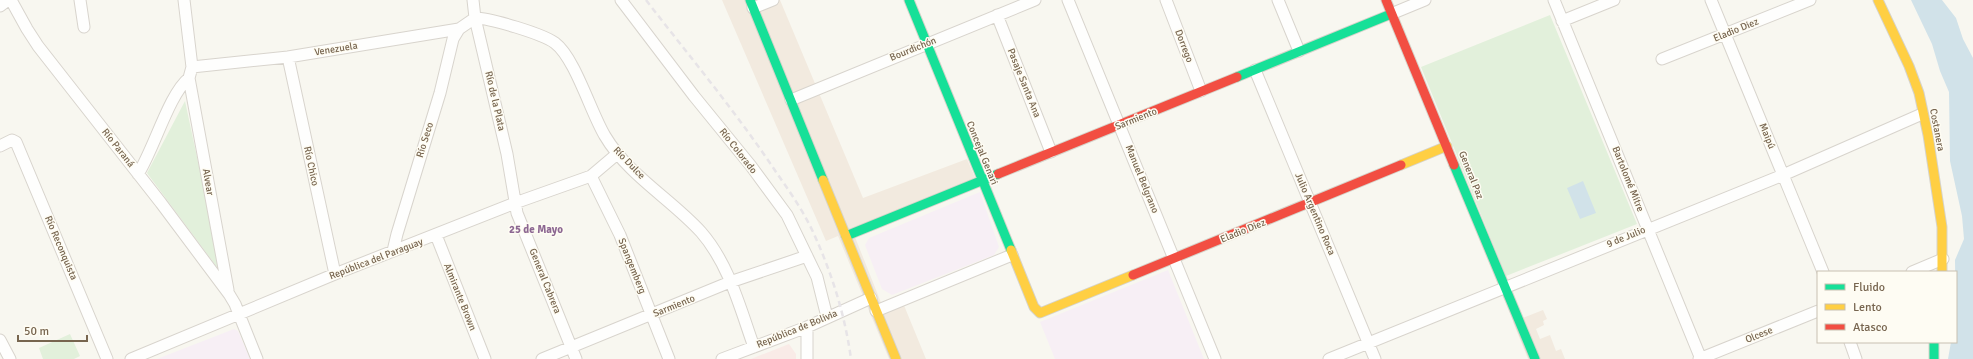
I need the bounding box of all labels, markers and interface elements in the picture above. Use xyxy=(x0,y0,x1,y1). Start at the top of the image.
street label: Eladio Diez xyxy=(1712,15,1761,44)
street label: Dorrego xyxy=(1172,28,1196,64)
street label: Bourdichón xyxy=(888,34,938,64)
street label: Venezuela xyxy=(314,40,358,58)
street label: Pasaje Santa Ana xyxy=(1005,47,1043,119)
street label: Río de la Plata xyxy=(482,70,508,132)
street label: Sarmiento xyxy=(1113,105,1159,133)
street label: Costanera xyxy=(1927,108,1947,152)
street label: Concejal Genari xyxy=(964,119,1000,187)
street label: Río Seco xyxy=(414,121,436,159)
street label: Maipú xyxy=(1756,121,1778,151)
street label: Río Paraná xyxy=(99,126,137,170)
street label: Río Colorado xyxy=(717,126,759,176)
street label: Manuel Belgrano xyxy=(1123,143,1161,215)
street label: Río Dulce xyxy=(611,144,647,182)
street label: Río Chico xyxy=(301,145,321,187)
street label: Bartolomé Mitre xyxy=(1609,145,1647,213)
street label: General Paz xyxy=(1456,149,1486,201)
street label: Alvear xyxy=(200,168,216,197)
street label: Julio Argentino Roca xyxy=(1292,171,1338,257)
street label: Río Reconquista xyxy=(42,214,80,282)
street label: Eladio Diez xyxy=(1219,216,1268,245)
district label: 25 de Mayo xyxy=(509,223,563,236)
street label: 9 de Julio xyxy=(1605,224,1647,250)
street label: República del Paraguay xyxy=(327,235,425,282)
street label: Spangemberg xyxy=(615,236,649,296)
street label: General Cabrera xyxy=(526,247,564,315)
street label: Almirante Brown xyxy=(441,262,479,332)
legend xyxy=(1817,271,1957,343)
text: Fluido xyxy=(1853,280,1885,295)
street label: Sarmiento xyxy=(651,292,697,320)
text: Lento xyxy=(1853,300,1882,315)
street label: República de Bolivia xyxy=(755,307,839,351)
scale bar xyxy=(18,317,87,343)
text: Atasco xyxy=(1853,320,1888,335)
text: 50 m xyxy=(24,324,49,339)
street label: Olcese xyxy=(1744,324,1774,346)

